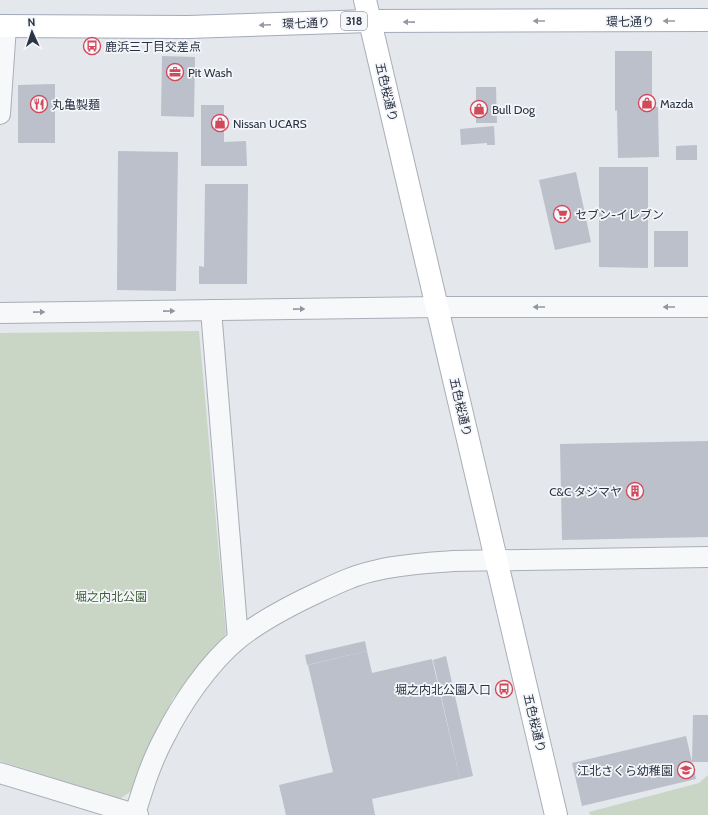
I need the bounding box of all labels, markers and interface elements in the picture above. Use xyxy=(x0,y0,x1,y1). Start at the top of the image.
north arrow xyxy=(12,12,52,52)
road number: 318 xyxy=(341,12,367,30)
street label: 環七通り xyxy=(606,14,654,29)
text: N xyxy=(27,15,36,29)
street label: 環七通り xyxy=(282,15,330,31)
one-way arrow xyxy=(403,18,415,25)
one-way arrow xyxy=(532,18,545,24)
one-way arrow xyxy=(662,18,675,24)
one-way arrow xyxy=(258,22,271,28)
bus stop icon: 鹿浜三丁目交差点 xyxy=(82,36,102,56)
place label: 鹿浜三丁目交差点 xyxy=(105,39,201,54)
street label: 五色桜通り xyxy=(373,61,401,123)
office icon: Pit Wash xyxy=(165,62,185,82)
place label: Pit Wash xyxy=(188,65,232,80)
shop icon: Mazda xyxy=(637,93,657,113)
restaurant icon: 丸亀製麺 xyxy=(29,94,49,114)
place label: Mazda xyxy=(660,96,694,111)
place label: 丸亀製麺 xyxy=(52,97,100,112)
shop icon: Bull Dog xyxy=(469,99,489,119)
place label: Bull Dog xyxy=(492,102,536,117)
shop icon: Nissan UCARS xyxy=(210,113,230,133)
place label: Nissan UCARS xyxy=(233,116,307,131)
supermarket icon: セブン-イレブン xyxy=(552,204,572,224)
place label: セブン-イレブン xyxy=(575,207,664,222)
one-way arrow xyxy=(532,304,545,310)
one-way arrow xyxy=(662,304,675,310)
one-way arrow xyxy=(293,306,306,312)
one-way arrow xyxy=(163,308,176,314)
one-way arrow xyxy=(33,309,45,316)
street label: 五色桜通り xyxy=(447,376,475,438)
building icon: C&C タジマヤ xyxy=(625,481,645,501)
place label: C&C タジマヤ xyxy=(549,484,622,499)
park label: 堀之内北公園 xyxy=(75,589,147,604)
bus stop icon: 堀之内北公園入口 xyxy=(494,679,514,699)
place label: 堀之内北公園入口 xyxy=(395,682,491,697)
street label: 五色桜通り xyxy=(521,692,549,754)
school or university icon: 江北さくら幼稚園 xyxy=(676,760,696,780)
place label: 江北さくら幼稚園 xyxy=(577,763,673,778)

